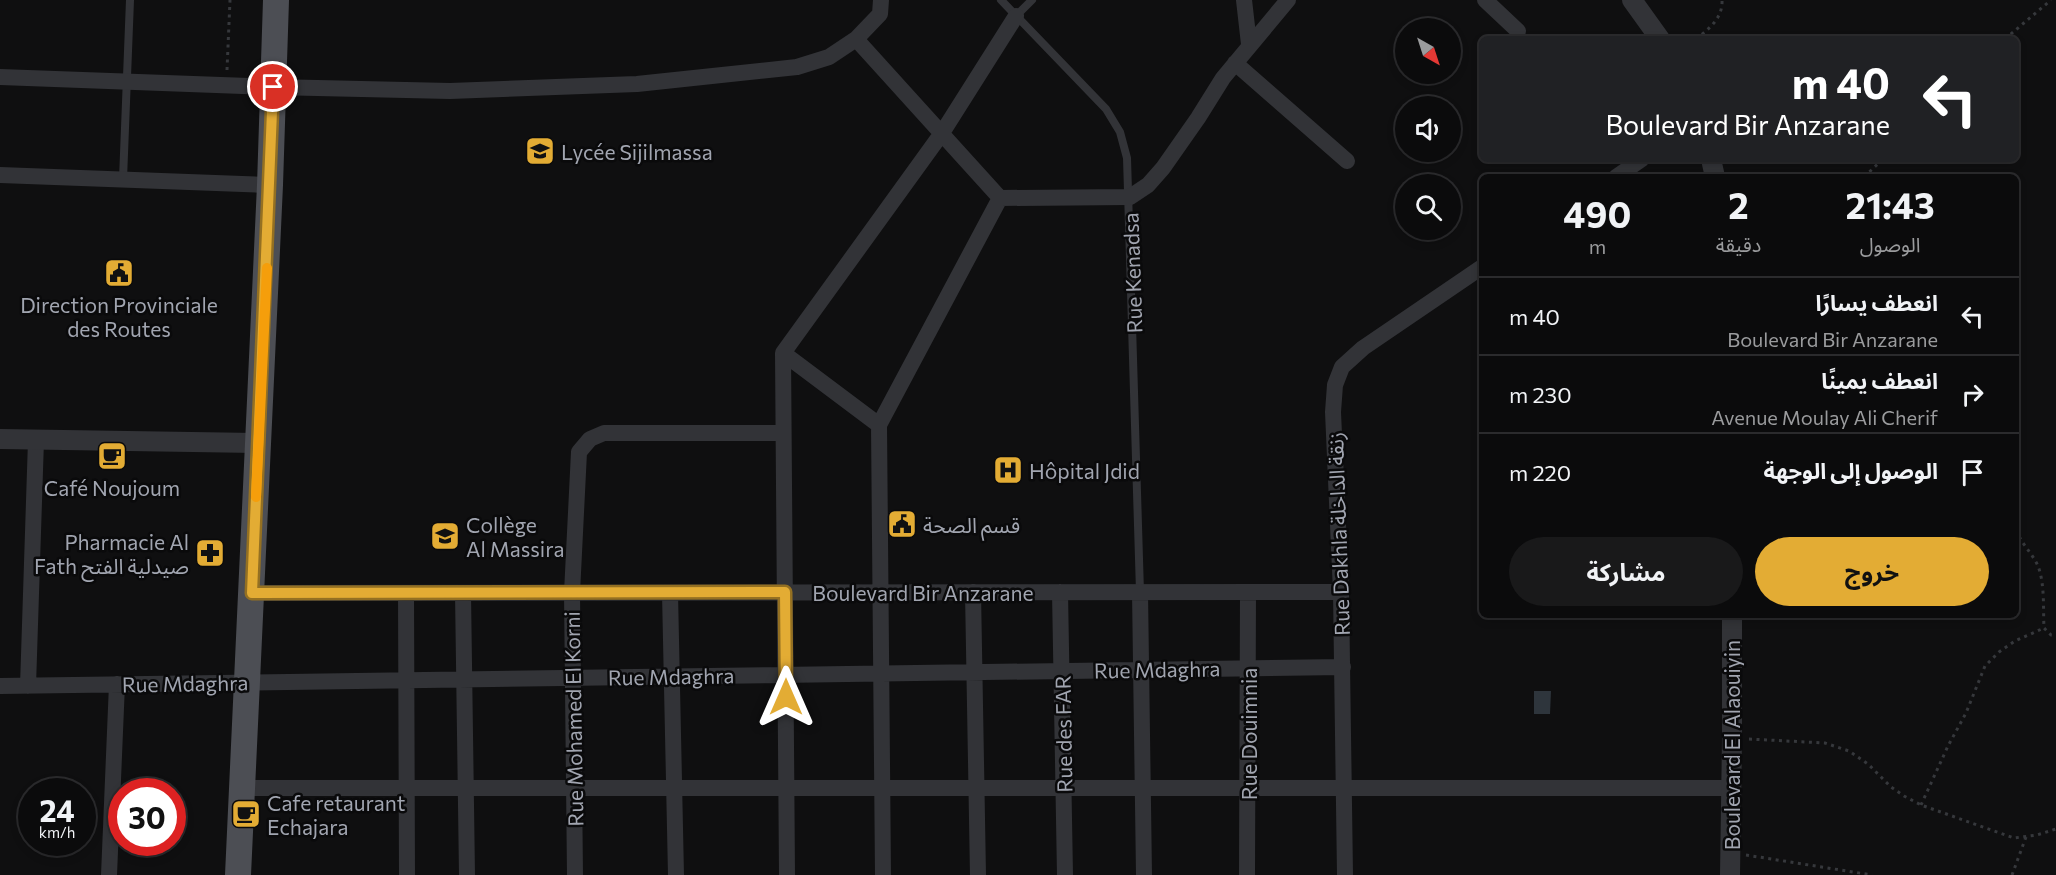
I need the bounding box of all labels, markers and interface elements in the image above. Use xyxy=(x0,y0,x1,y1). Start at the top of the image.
north arrow xyxy=(1395,18,1461,84)
map controls xyxy=(1395,18,1461,240)
text: 40 m xyxy=(1792,56,1890,108)
icon: left xyxy=(1911,60,1989,138)
pin xyxy=(247,61,298,112)
icon: arrive xyxy=(256,70,289,103)
button: sound xyxy=(1395,96,1461,162)
text: Boulevard Bir Anzarane xyxy=(1606,108,1890,141)
school or university icon: Lycée Sijilmassa xyxy=(524,135,556,167)
place label: Lycée Sijilmassa xyxy=(561,139,713,164)
button: search xyxy=(1395,174,1461,240)
text: 2 xyxy=(1728,182,1749,226)
text: 21:43 xyxy=(1845,182,1935,226)
text: 490 xyxy=(1563,191,1631,235)
street label: Rue Kenadsa xyxy=(1117,212,1147,334)
text: دقيقة xyxy=(1716,232,1761,256)
text: الوصول xyxy=(1860,232,1921,256)
text: m xyxy=(1589,234,1606,258)
public building icon: Direction Provinciale des Routes xyxy=(103,257,135,289)
text: انعطف يسارًا xyxy=(1816,289,1938,316)
place label: Direction Provinciale des Routes xyxy=(20,292,218,341)
icon: left xyxy=(1956,300,1989,333)
text: 40 m xyxy=(1509,303,1560,330)
text: Boulevard Bir Anzarane xyxy=(1727,327,1938,351)
text: انعطف يمينًا xyxy=(1821,367,1938,394)
icon: right xyxy=(1956,378,1989,411)
text: 230 m xyxy=(1509,381,1572,408)
text: Avenue Moulay Ali Cherif xyxy=(1711,405,1938,429)
street label: Rue Dakhla زنقة الداخلة xyxy=(1322,432,1355,636)
cafe icon: Café Noujoum xyxy=(96,440,128,472)
hospital icon: Hôpital Jdid xyxy=(992,454,1024,486)
icon: arrive xyxy=(1956,456,1989,489)
text: الوصول إلى الوجهة xyxy=(1763,457,1938,484)
place label: Hôpital Jdid xyxy=(1029,458,1140,483)
text: 220 m xyxy=(1509,459,1571,486)
place label: Café Noujoum xyxy=(44,475,180,500)
public building icon: قسم الصحة xyxy=(886,508,918,540)
place label: Collège Al Massira xyxy=(466,512,564,561)
place label: قسم الصحة xyxy=(923,512,1020,541)
school or university icon: Collège Al Massira xyxy=(429,520,461,552)
place label: Pharmacie Al Fath صيدلية الفتح xyxy=(34,529,189,582)
pharmacy icon: Pharmacie Al Fath صيدلية الفتح xyxy=(194,537,226,569)
button: مشاركة xyxy=(1509,537,1743,606)
button: خروج xyxy=(1755,537,1989,606)
street label: Boulevard Bir Anzarane xyxy=(812,580,1034,605)
street label: Rue Mohamed El Korni xyxy=(559,611,587,827)
street label: Boulevard El Alaouiyin xyxy=(1719,640,1744,850)
street label: Rue Mdaghra xyxy=(1094,655,1220,683)
street label: Rue Mdaghra xyxy=(608,662,734,690)
position arrow xyxy=(754,665,818,729)
street label: Rue Douimnia xyxy=(1236,668,1261,800)
street label: Rue Mdaghra xyxy=(122,669,248,697)
street label: Rue des FAR xyxy=(1049,675,1077,793)
speed limit sign: 30 xyxy=(108,778,186,856)
place label: Cafe retaurant Echajara xyxy=(267,790,405,839)
text: 24 xyxy=(39,791,75,828)
cafe icon: Cafe retaurant Echajara xyxy=(230,798,262,830)
text: km/h xyxy=(39,823,75,841)

